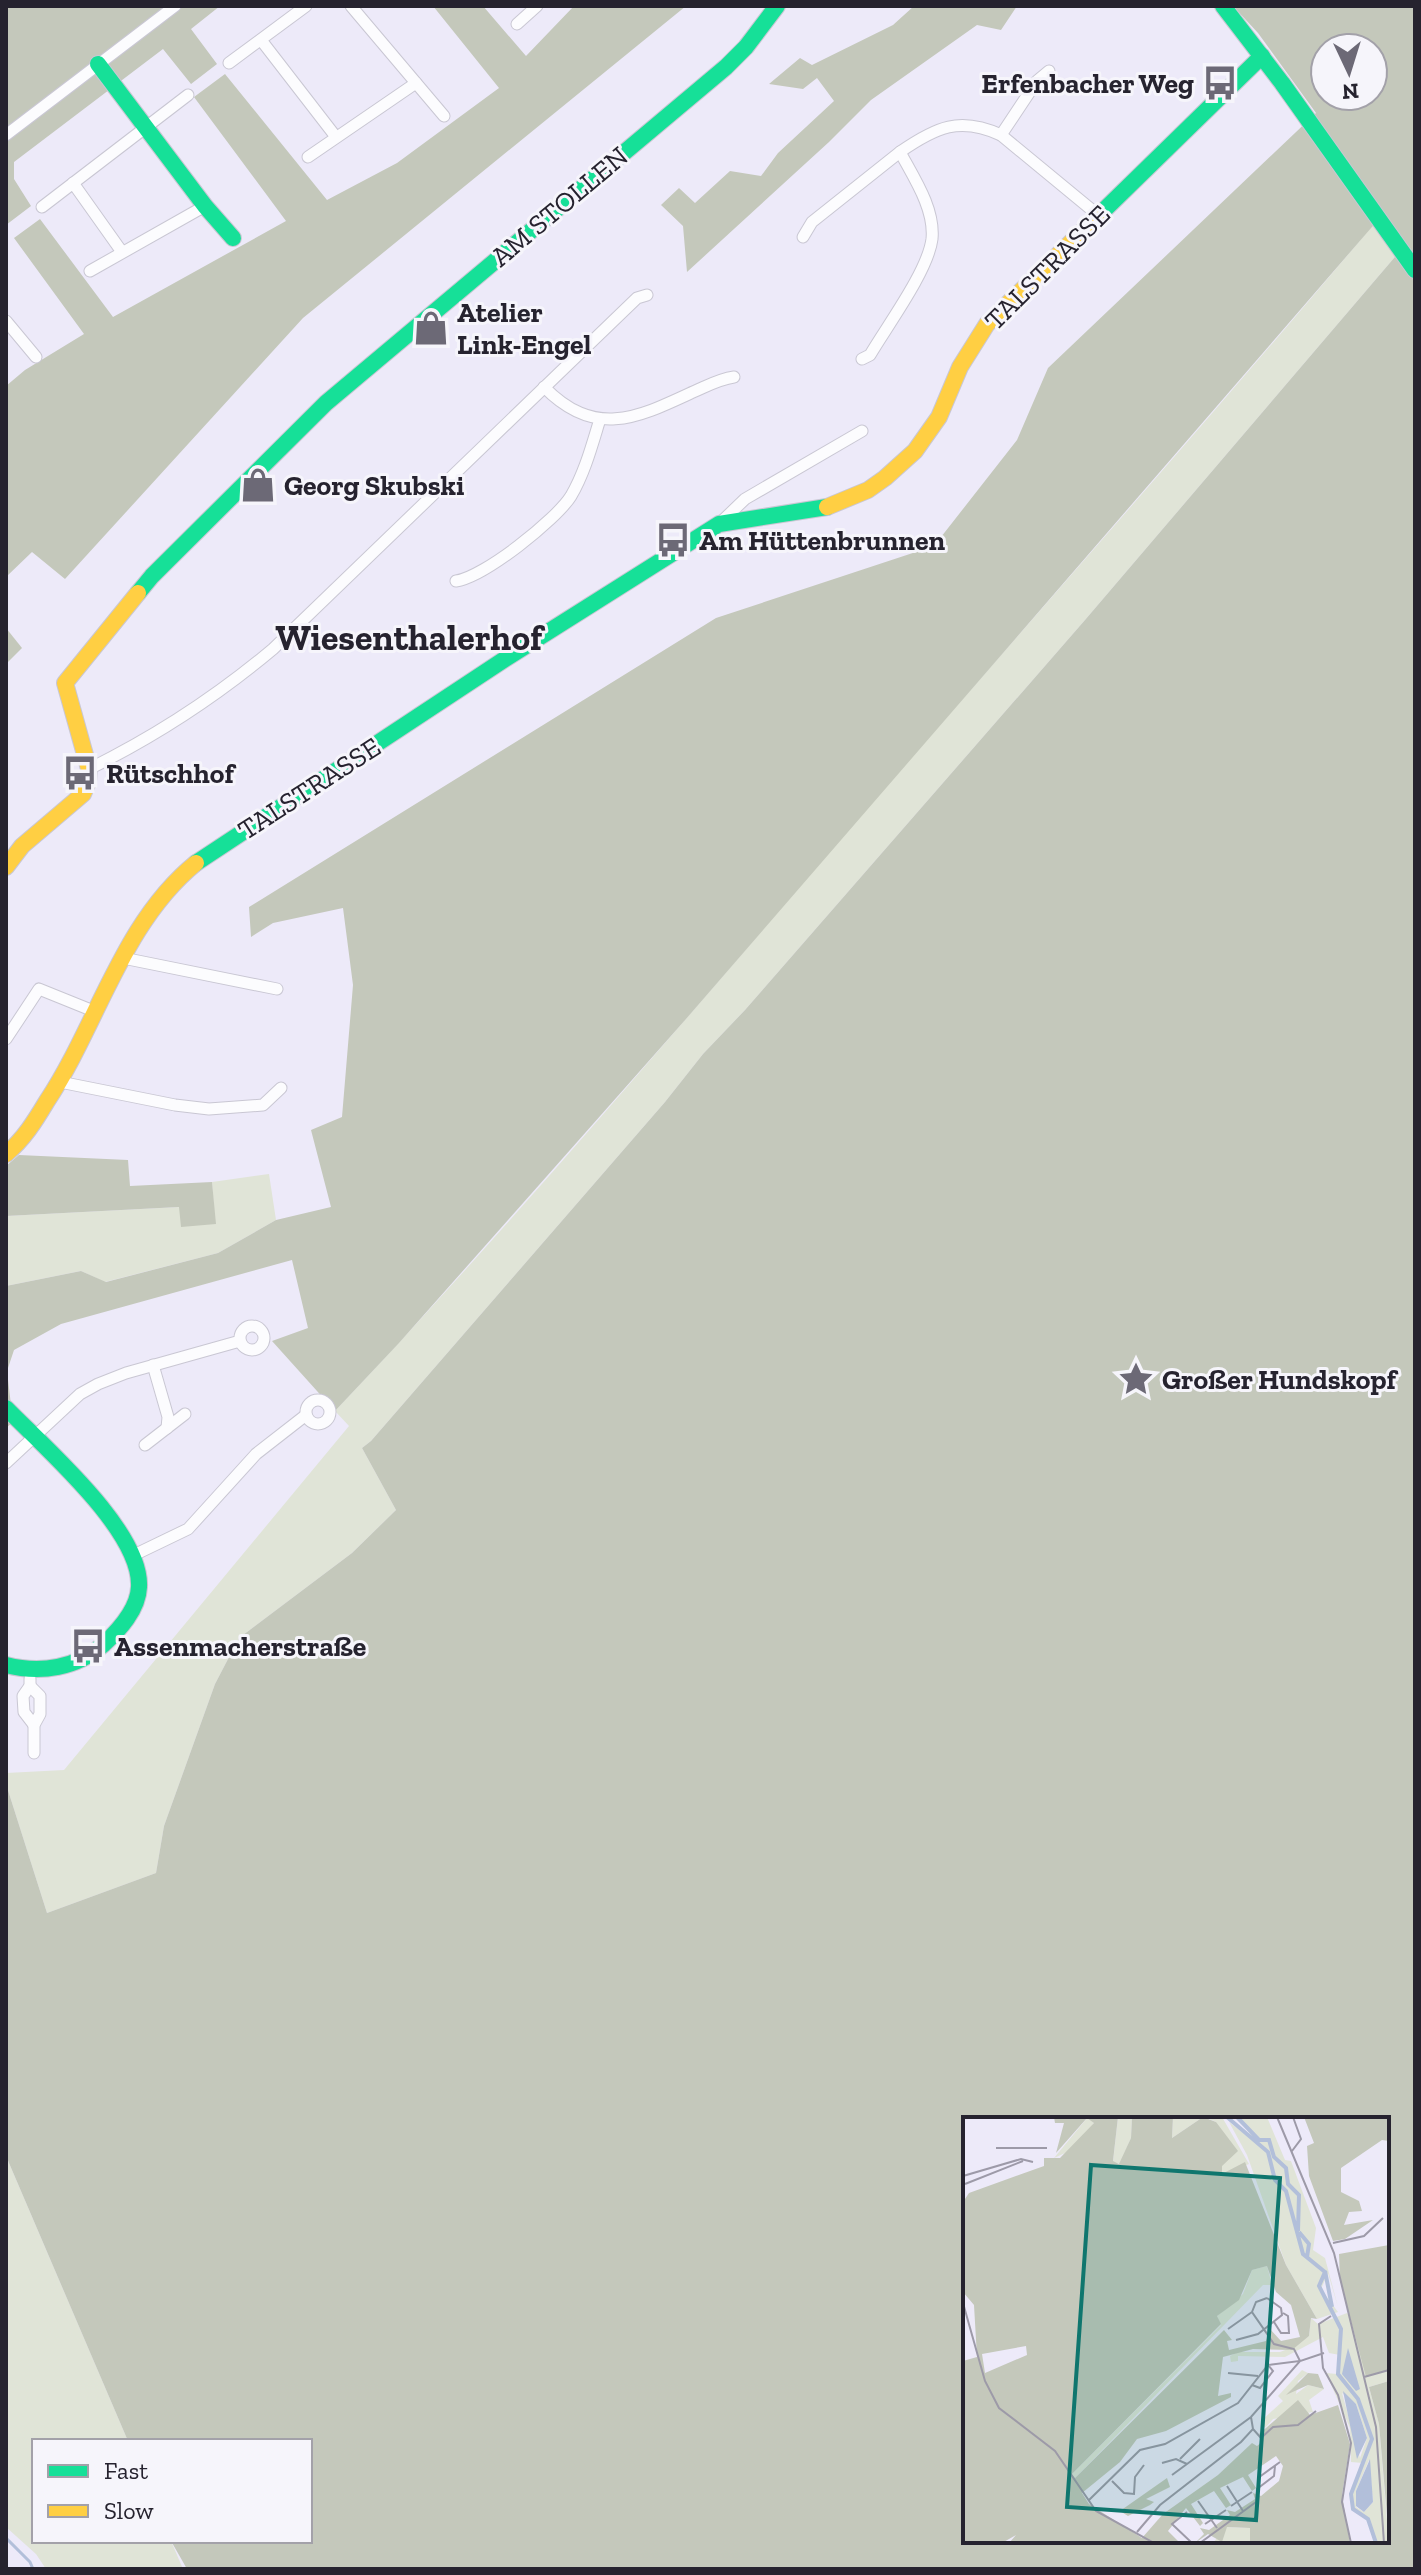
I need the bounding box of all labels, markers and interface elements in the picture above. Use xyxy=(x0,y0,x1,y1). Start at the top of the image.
north arrow xyxy=(1309,32,1389,112)
bus stop icon: Erfenbacher Weg xyxy=(1201,64,1239,102)
place label: Erfenbacher Weg xyxy=(981,67,1194,100)
text: N xyxy=(1341,77,1360,106)
street label: AM STOLLEN xyxy=(484,139,635,273)
street label: TALSTRASSE xyxy=(978,198,1117,337)
place label: Atelier Link-Engel xyxy=(457,296,592,361)
shop icon: Atelier Link-Engel xyxy=(412,309,450,347)
shop icon: Georg Skubski xyxy=(239,466,277,504)
place label: Georg Skubski xyxy=(284,469,464,502)
bus stop icon: Am Hüttenbrunnen xyxy=(654,521,692,559)
place label: Am Hüttenbrunnen xyxy=(699,524,945,557)
district label: Wiesenthalerhof xyxy=(276,616,546,659)
street label: TALSTRASSE xyxy=(232,730,387,847)
bus stop icon: Rütschhof xyxy=(61,754,99,792)
place label: Rütschhof xyxy=(106,757,236,790)
place icon: Großer Hundskopf xyxy=(1117,1360,1155,1398)
place label: Großer Hundskopf xyxy=(1162,1363,1398,1396)
bus stop icon: Assenmacherstraße xyxy=(69,1627,107,1665)
place label: Assenmacherstraße xyxy=(114,1630,366,1663)
inset map xyxy=(963,2117,1389,2543)
legend xyxy=(32,2439,312,2543)
text: Fast xyxy=(104,2456,148,2485)
text: Slow xyxy=(104,2496,154,2525)

